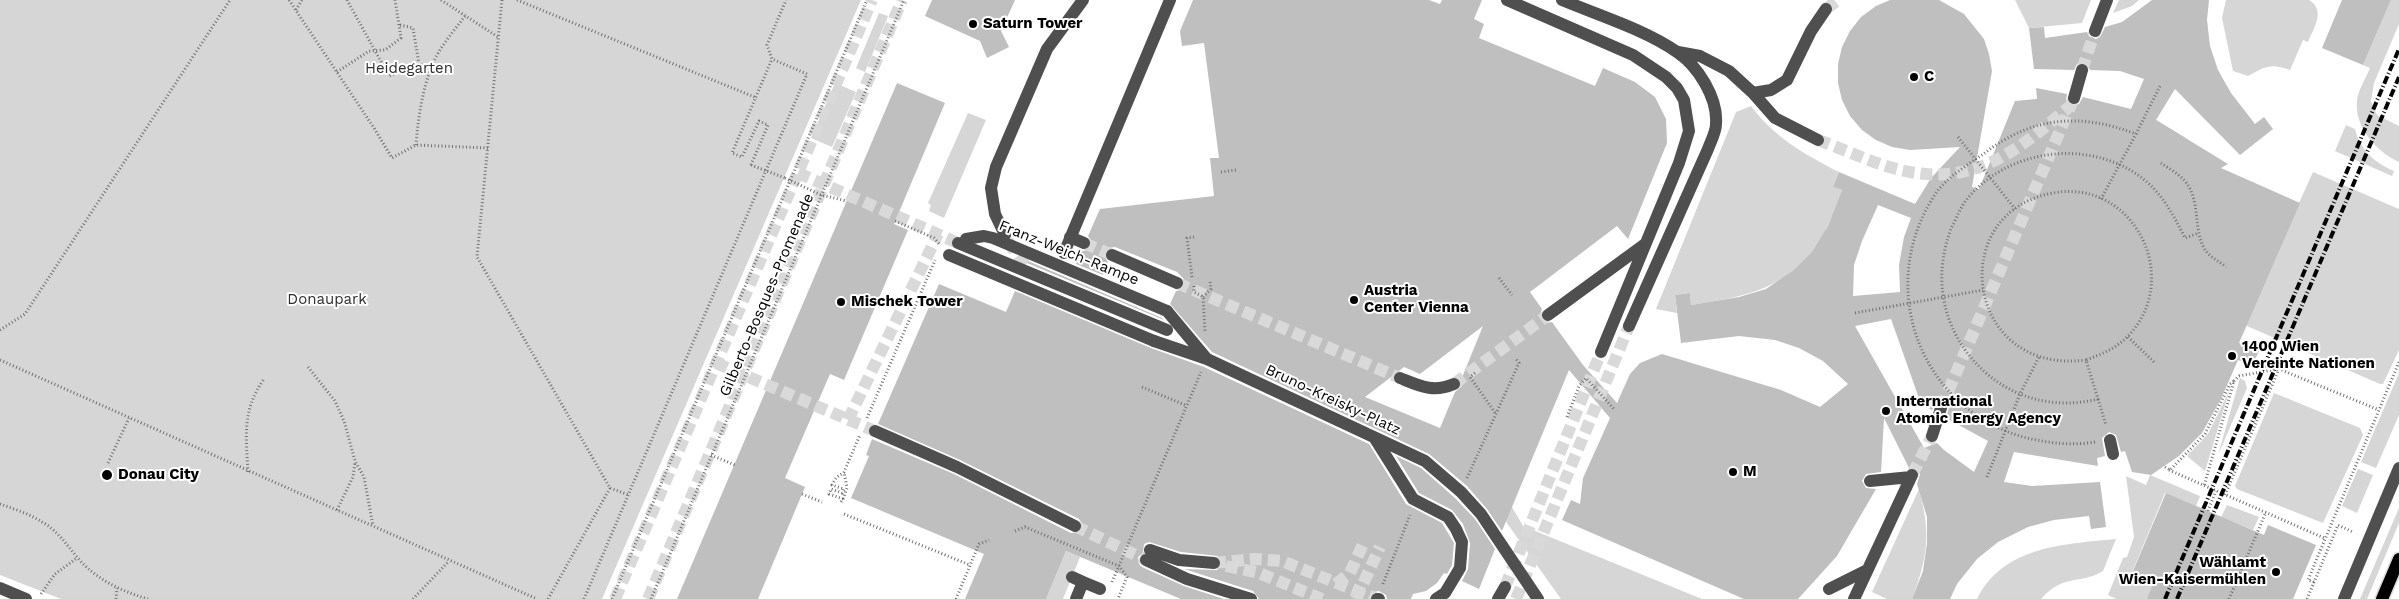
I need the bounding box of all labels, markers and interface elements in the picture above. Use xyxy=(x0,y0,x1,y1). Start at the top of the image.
place label: Saturn Tower xyxy=(983,15,1083,33)
marker: Saturn Tower xyxy=(967,18,979,30)
park label: Heidegarten xyxy=(365,60,453,78)
place label: C xyxy=(1924,68,1934,86)
marker: C xyxy=(1908,71,1920,83)
street label: Gilberto-Bosques-Promenade xyxy=(716,191,818,399)
street label: Franz-Weich-Rampe xyxy=(996,217,1142,289)
place label: Austria Center Vienna xyxy=(1364,282,1469,317)
park label: Donaupark xyxy=(287,291,367,309)
place label: Mischek Tower xyxy=(851,293,963,311)
marker: Austria Center Vienna xyxy=(1348,294,1360,306)
marker: Mischek Tower xyxy=(835,296,847,308)
place label: 1400 Wien Vereinte Nationen xyxy=(2242,338,2375,373)
marker: 1400 Wien Vereinte Nationen xyxy=(2226,350,2238,362)
street label: Bruno-Kreisky-Platz xyxy=(1263,361,1403,439)
place label: International Atomic Energy Agency xyxy=(1896,393,2061,428)
marker: International Atomic Energy Agency xyxy=(1880,405,1892,417)
place label: M xyxy=(1743,463,1757,481)
place label: Donau City xyxy=(118,466,199,484)
marker: M xyxy=(1727,466,1739,478)
marker: Donau City xyxy=(100,468,114,482)
place label: Wählamt Wien-Kaisermühlen xyxy=(2119,554,2266,589)
marker: Wählamt Wien-Kaisermühlen xyxy=(2270,566,2282,578)

